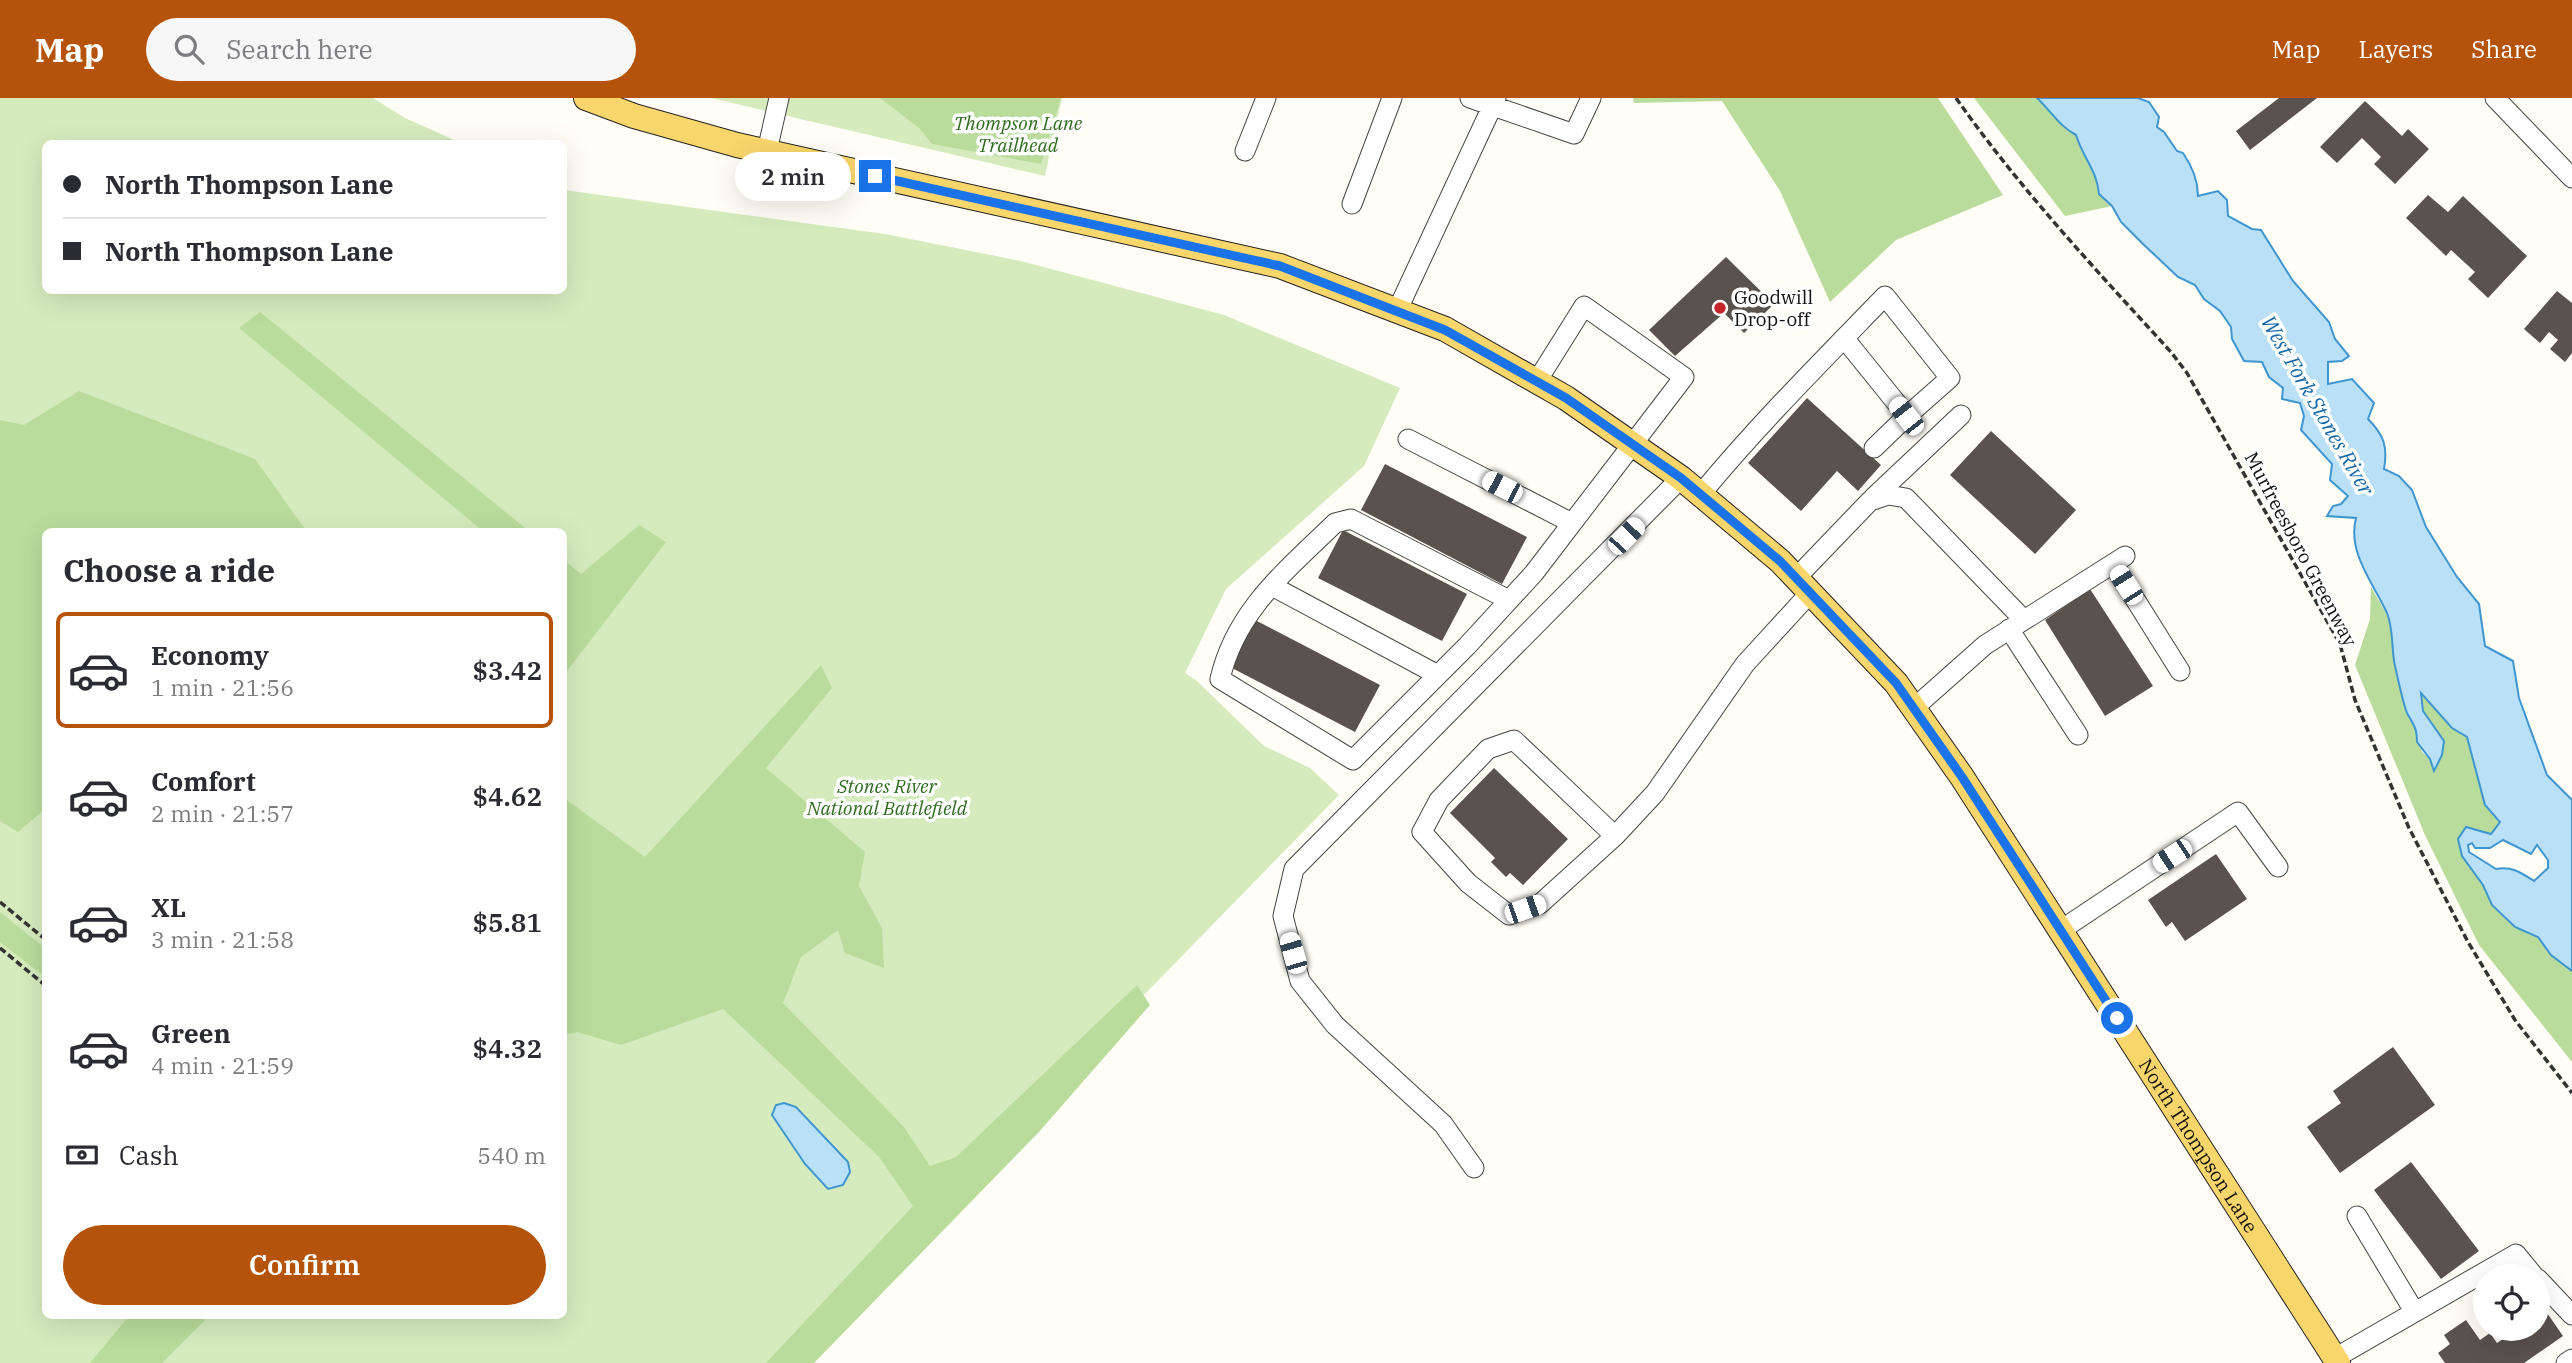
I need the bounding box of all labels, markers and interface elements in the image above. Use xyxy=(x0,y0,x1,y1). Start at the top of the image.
search box xyxy=(146,18,636,81)
text: Map xyxy=(35,28,104,71)
icon: search xyxy=(170,30,208,68)
text: Search here xyxy=(226,32,373,66)
text: Map xyxy=(2272,33,2320,65)
text: Layers xyxy=(2358,33,2433,65)
text: Share xyxy=(2471,33,2537,65)
park label: Thompson Lane Trailhead xyxy=(954,111,1083,157)
callout: 2 min xyxy=(735,152,850,200)
route end xyxy=(859,160,891,192)
text: 2 min xyxy=(761,161,825,191)
text: North Thompson Lane xyxy=(105,167,393,201)
text: North Thompson Lane xyxy=(105,234,393,268)
place label: Goodwill Drop-off xyxy=(1734,285,1814,331)
marker: Goodwill Drop-off xyxy=(1712,300,1728,316)
water label: West Fork Stones River xyxy=(2255,310,2381,501)
car xyxy=(1885,393,1928,439)
street label: Murfreesboro Greenway xyxy=(2240,448,2363,651)
car xyxy=(1479,468,1526,506)
car xyxy=(1604,514,1649,558)
text: Choose a ride xyxy=(63,549,275,591)
car xyxy=(2106,562,2147,608)
text: Economy xyxy=(151,638,269,672)
icon: car xyxy=(67,639,130,702)
text: $3.42 xyxy=(473,653,542,687)
text: 1 min · 21:56 xyxy=(151,672,294,702)
text: Comfort xyxy=(151,764,256,798)
icon: car xyxy=(67,765,130,828)
park label: Stones River National Battlefield xyxy=(806,774,968,820)
text: $4.62 xyxy=(473,779,542,813)
text: 2 min · 21:57 xyxy=(151,798,294,828)
car xyxy=(2149,836,2196,876)
text: XL xyxy=(151,890,186,924)
icon: car xyxy=(67,891,130,954)
car xyxy=(1502,892,1549,926)
text: $5.81 xyxy=(473,905,542,939)
text: 3 min · 21:58 xyxy=(151,924,294,954)
car xyxy=(1278,930,1309,976)
route start xyxy=(2101,1002,2133,1034)
text: Green xyxy=(151,1016,231,1050)
icon: car xyxy=(67,1017,130,1080)
text: $4.32 xyxy=(473,1031,542,1065)
text: 4 min · 21:59 xyxy=(151,1050,294,1080)
street label: North Thompson Lane xyxy=(2134,1054,2263,1237)
icon: cash xyxy=(63,1136,101,1174)
text: Cash xyxy=(119,1138,179,1172)
text: 540 m xyxy=(477,1140,546,1170)
button: Confirm xyxy=(63,1225,546,1305)
map controls xyxy=(2473,1264,2550,1341)
button: locate xyxy=(2473,1264,2550,1341)

